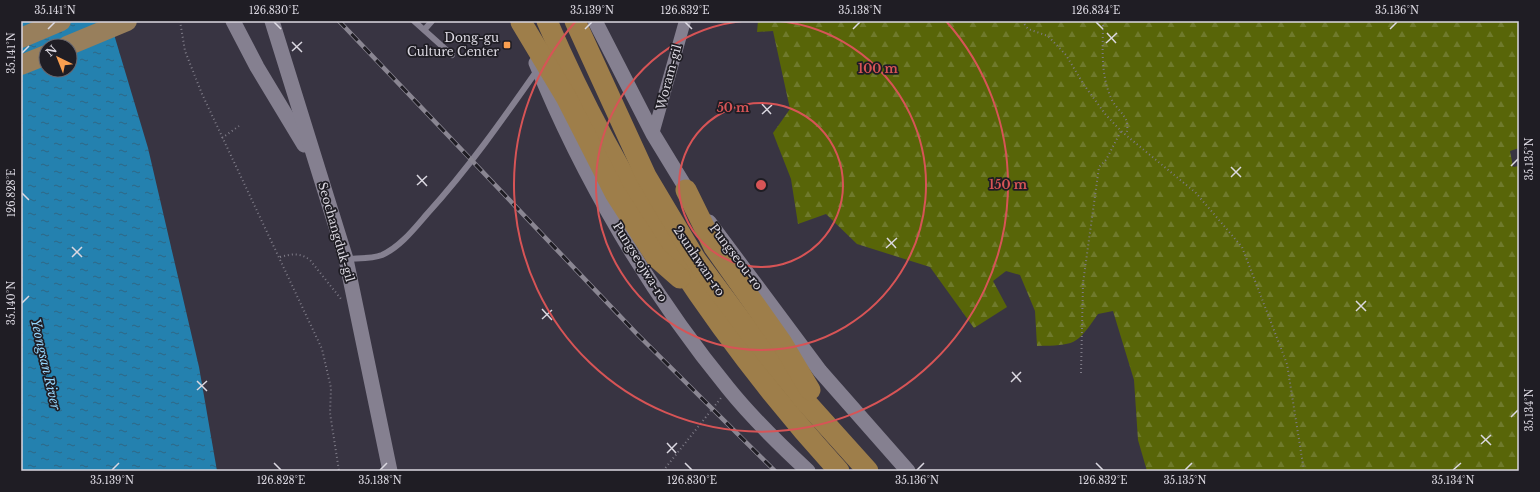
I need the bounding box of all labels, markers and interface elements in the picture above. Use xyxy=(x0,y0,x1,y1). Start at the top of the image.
text: 35.141°N xyxy=(34,4,76,17)
text: 126.830°E xyxy=(249,4,299,17)
text: 35.139°N xyxy=(570,4,614,17)
text: 126.832°E xyxy=(661,4,709,17)
text: 35.138°N xyxy=(838,4,882,17)
text: 126.834°E xyxy=(1072,4,1120,17)
text: 35.136°N xyxy=(1375,4,1419,17)
place label: Dong-gu Culture Center xyxy=(407,30,499,59)
text: 35.141°N xyxy=(5,32,18,74)
north arrow xyxy=(38,38,78,78)
marker: Dong-gu Culture Center xyxy=(502,40,512,50)
text: N xyxy=(43,42,60,59)
street label: Woram-gil xyxy=(652,42,684,112)
text: 100 m xyxy=(858,61,899,76)
text: 50 m xyxy=(717,100,750,115)
text: 35.135°N xyxy=(1523,137,1536,181)
text: 126.828°E xyxy=(5,169,18,217)
text: 150 m xyxy=(989,177,1028,192)
centre of rings xyxy=(754,178,768,192)
street label: Seochangduk-gil xyxy=(315,180,358,284)
street label: Pungseojwa-ro xyxy=(610,219,671,305)
street label: Pungseou-ro xyxy=(707,221,766,293)
street label: 2sunhwan-ro xyxy=(670,223,728,299)
text: 35.140°N xyxy=(5,281,18,325)
water label: Yeongsan River xyxy=(27,317,64,412)
text: 35.134°N xyxy=(1523,388,1536,432)
text: 35.139°N xyxy=(90,474,134,487)
text: 126.828°E xyxy=(257,474,305,487)
text: 35.138°N xyxy=(358,474,402,487)
text: 126.830°E xyxy=(667,474,717,487)
text: 35.136°N xyxy=(895,474,939,487)
text: 126.832°E xyxy=(1079,474,1127,487)
text: 35.135°N xyxy=(1163,474,1207,487)
text: 35.134°N xyxy=(1431,474,1475,487)

